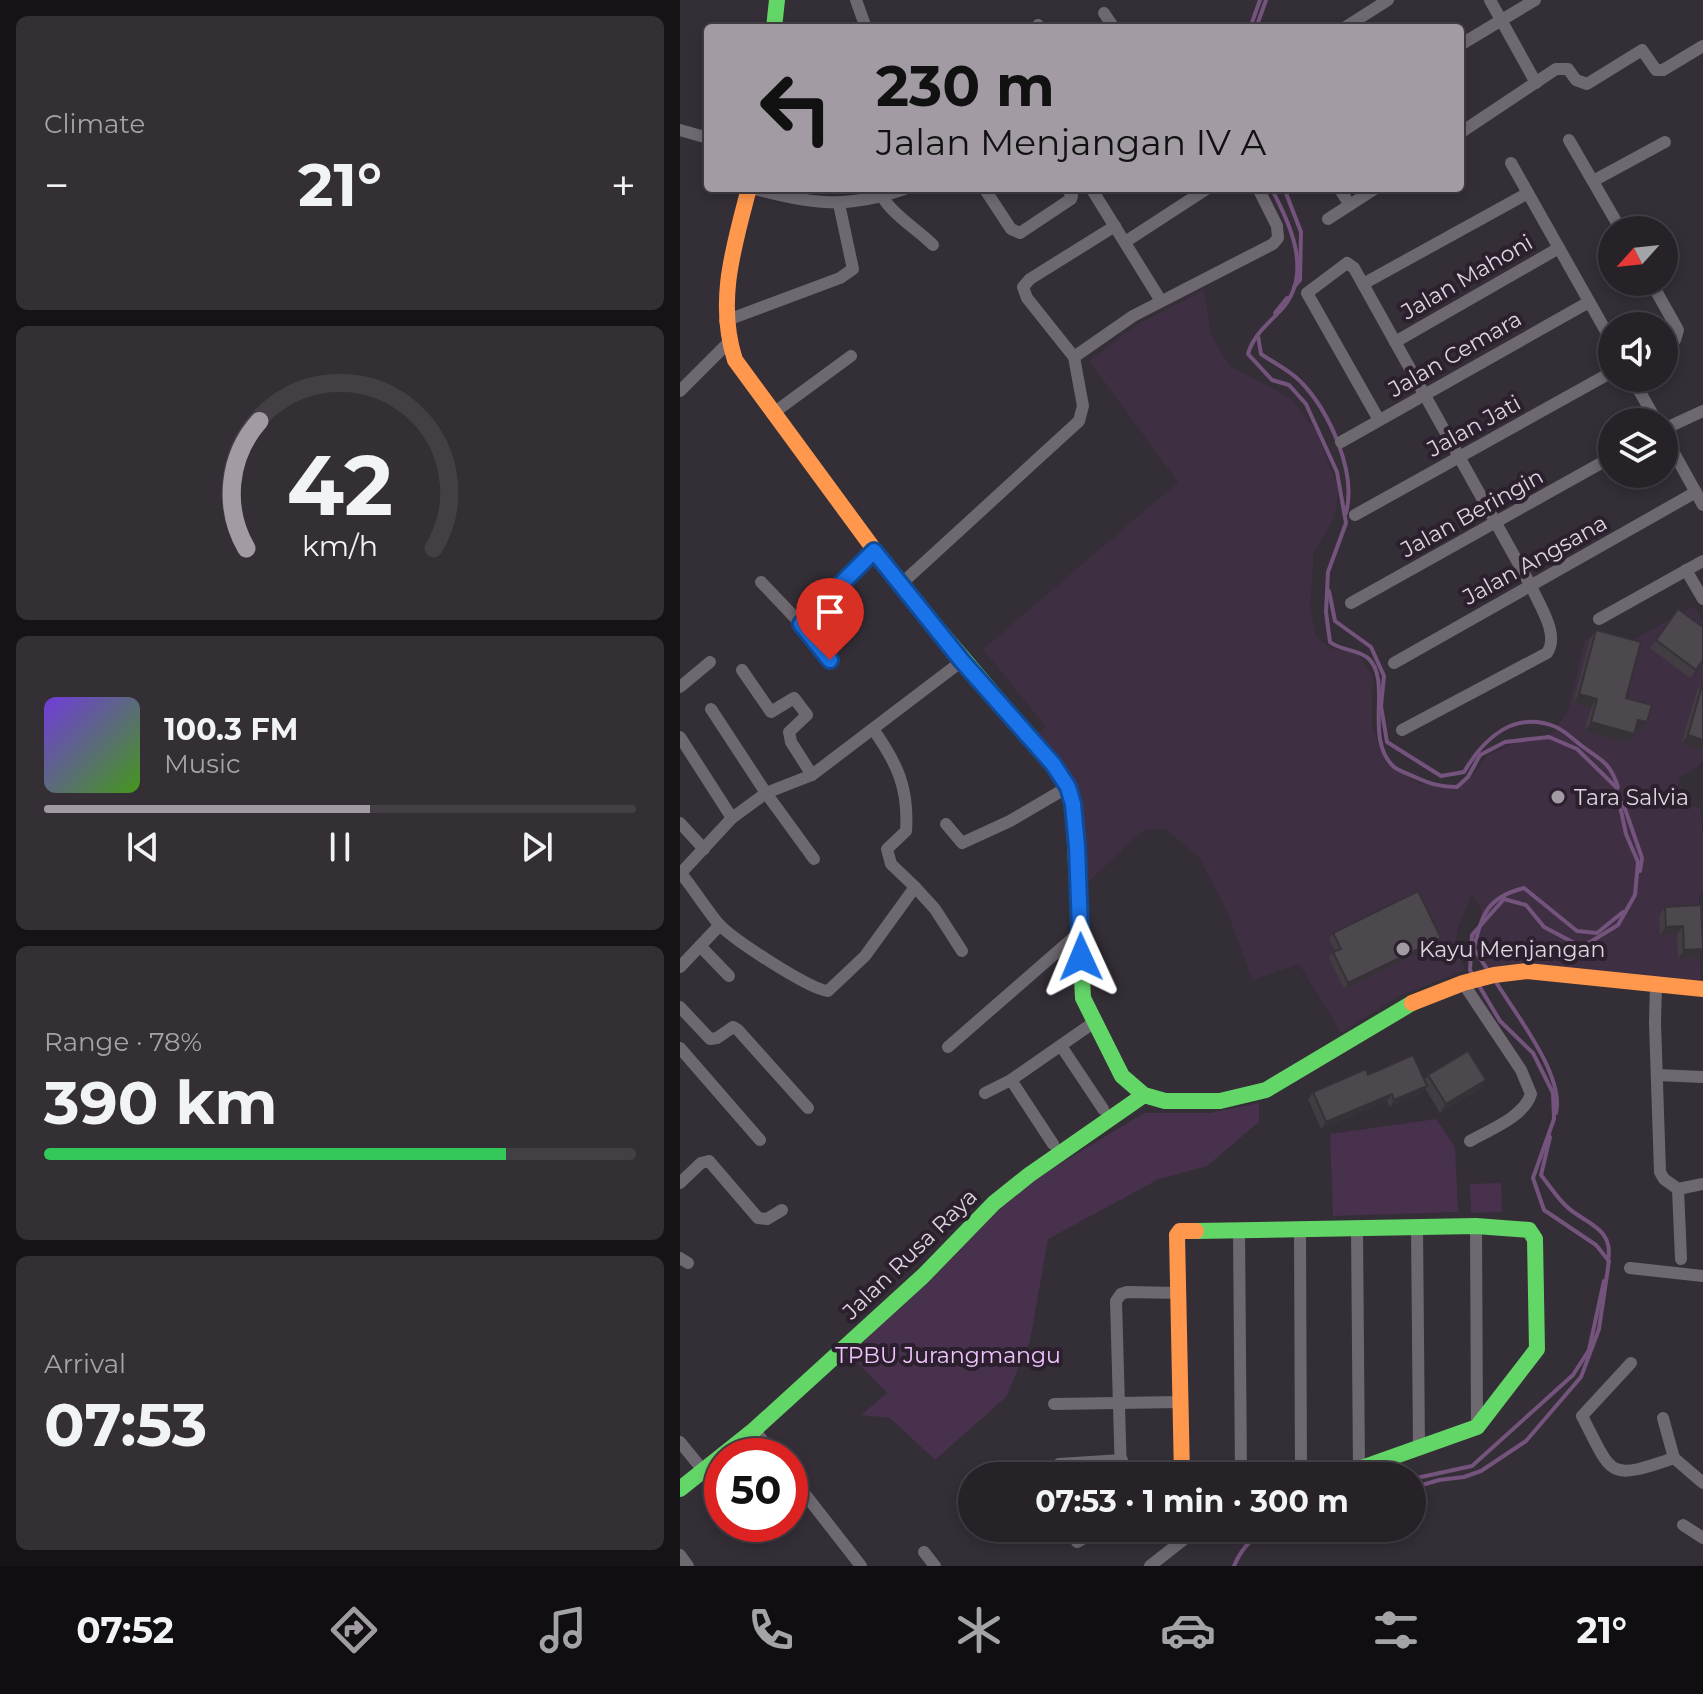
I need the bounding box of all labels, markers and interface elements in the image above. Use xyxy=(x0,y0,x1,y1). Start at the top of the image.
text: 230 m xyxy=(876,52,1055,120)
icon: left xyxy=(744,56,848,160)
text: Climate xyxy=(44,108,145,140)
text: Jalan Menjangan IV A xyxy=(876,120,1266,164)
text: 21° xyxy=(298,148,382,221)
text: − xyxy=(44,158,69,212)
text: + xyxy=(611,158,636,212)
north arrow xyxy=(1598,216,1678,296)
map controls xyxy=(1598,216,1678,488)
street label: Jalan Mahoni xyxy=(1396,229,1537,326)
street label: Jalan Cemara xyxy=(1383,305,1526,403)
button: sound xyxy=(1598,312,1678,392)
street label: Jalan Jati xyxy=(1422,389,1525,463)
button: layers xyxy=(1598,408,1678,488)
text: 42 xyxy=(287,434,393,536)
street label: Jalan Beringin xyxy=(1395,463,1548,564)
street label: Jalan Angsana xyxy=(1457,509,1612,611)
text: km/h xyxy=(302,528,378,563)
pin xyxy=(796,578,864,660)
icon: arrive xyxy=(808,590,852,634)
text: 100.3 FM xyxy=(164,711,298,748)
text: Music xyxy=(164,748,241,780)
place label: Tara Salvia xyxy=(1574,784,1689,811)
marker: Tara Salvia xyxy=(1549,788,1567,806)
icon: previous xyxy=(121,825,165,869)
icon: pause xyxy=(318,825,362,869)
icon: next xyxy=(515,825,559,869)
position arrow xyxy=(1039,915,1123,999)
place label: Kayu Menjangan xyxy=(1419,936,1605,963)
marker: Kayu Menjangan xyxy=(1394,940,1412,958)
text: Range · 78% xyxy=(44,1026,202,1058)
text: 390 km xyxy=(44,1066,277,1139)
street label: Jalan Rusa Raya xyxy=(836,1183,983,1326)
park label: TPBU Jurangmangu xyxy=(835,1342,1061,1369)
text: Arrival xyxy=(44,1348,126,1380)
text: 07:53 xyxy=(44,1388,207,1461)
speed limit sign: 50 xyxy=(704,1438,808,1542)
text: 07:53 · 1 min · 300 m xyxy=(1035,1483,1349,1520)
icon: directions xyxy=(326,1602,382,1658)
icon: music xyxy=(535,1602,591,1658)
icon: phone xyxy=(743,1602,799,1658)
icon: climate xyxy=(951,1602,1007,1658)
icon: car xyxy=(1160,1602,1216,1658)
icon: filters xyxy=(1368,1602,1424,1658)
text: 07:52 xyxy=(76,1608,174,1652)
text: 21° xyxy=(1576,1608,1627,1652)

